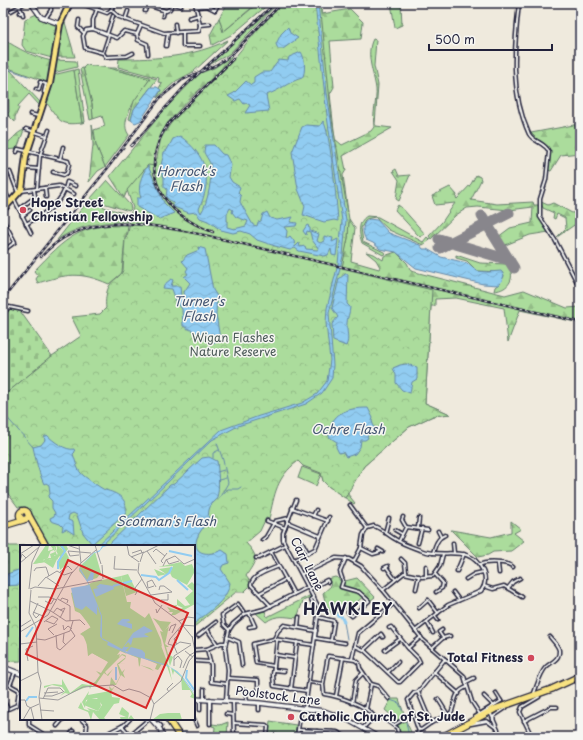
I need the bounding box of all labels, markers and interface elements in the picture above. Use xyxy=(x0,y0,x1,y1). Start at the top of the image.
scale bar xyxy=(429,26,552,52)
text: 500 m xyxy=(435,30,475,48)
water label: Horrock's Flash xyxy=(157,161,216,195)
place label: Hope Street Christian Fellowship xyxy=(31,193,153,225)
marker: Hope Street Christian Fellowship xyxy=(18,205,28,215)
water label: Turner's Flash xyxy=(174,291,225,325)
park label: Wigan Flashes Nature Reserve xyxy=(190,328,276,360)
water label: Ochre Flash xyxy=(311,419,385,438)
water label: Scotman's Flash xyxy=(116,511,216,530)
street label: Carr Lane xyxy=(287,533,329,594)
inset map xyxy=(20,545,195,720)
district label: HAWKLEY xyxy=(303,596,393,620)
place label: Total Fitness xyxy=(447,648,523,666)
marker: Total Fitness xyxy=(526,653,536,663)
street label: Poolstock Lane xyxy=(234,681,322,709)
place label: Catholic Church of St. Jude xyxy=(299,707,465,725)
marker: Catholic Church of St. Jude xyxy=(286,712,296,722)

